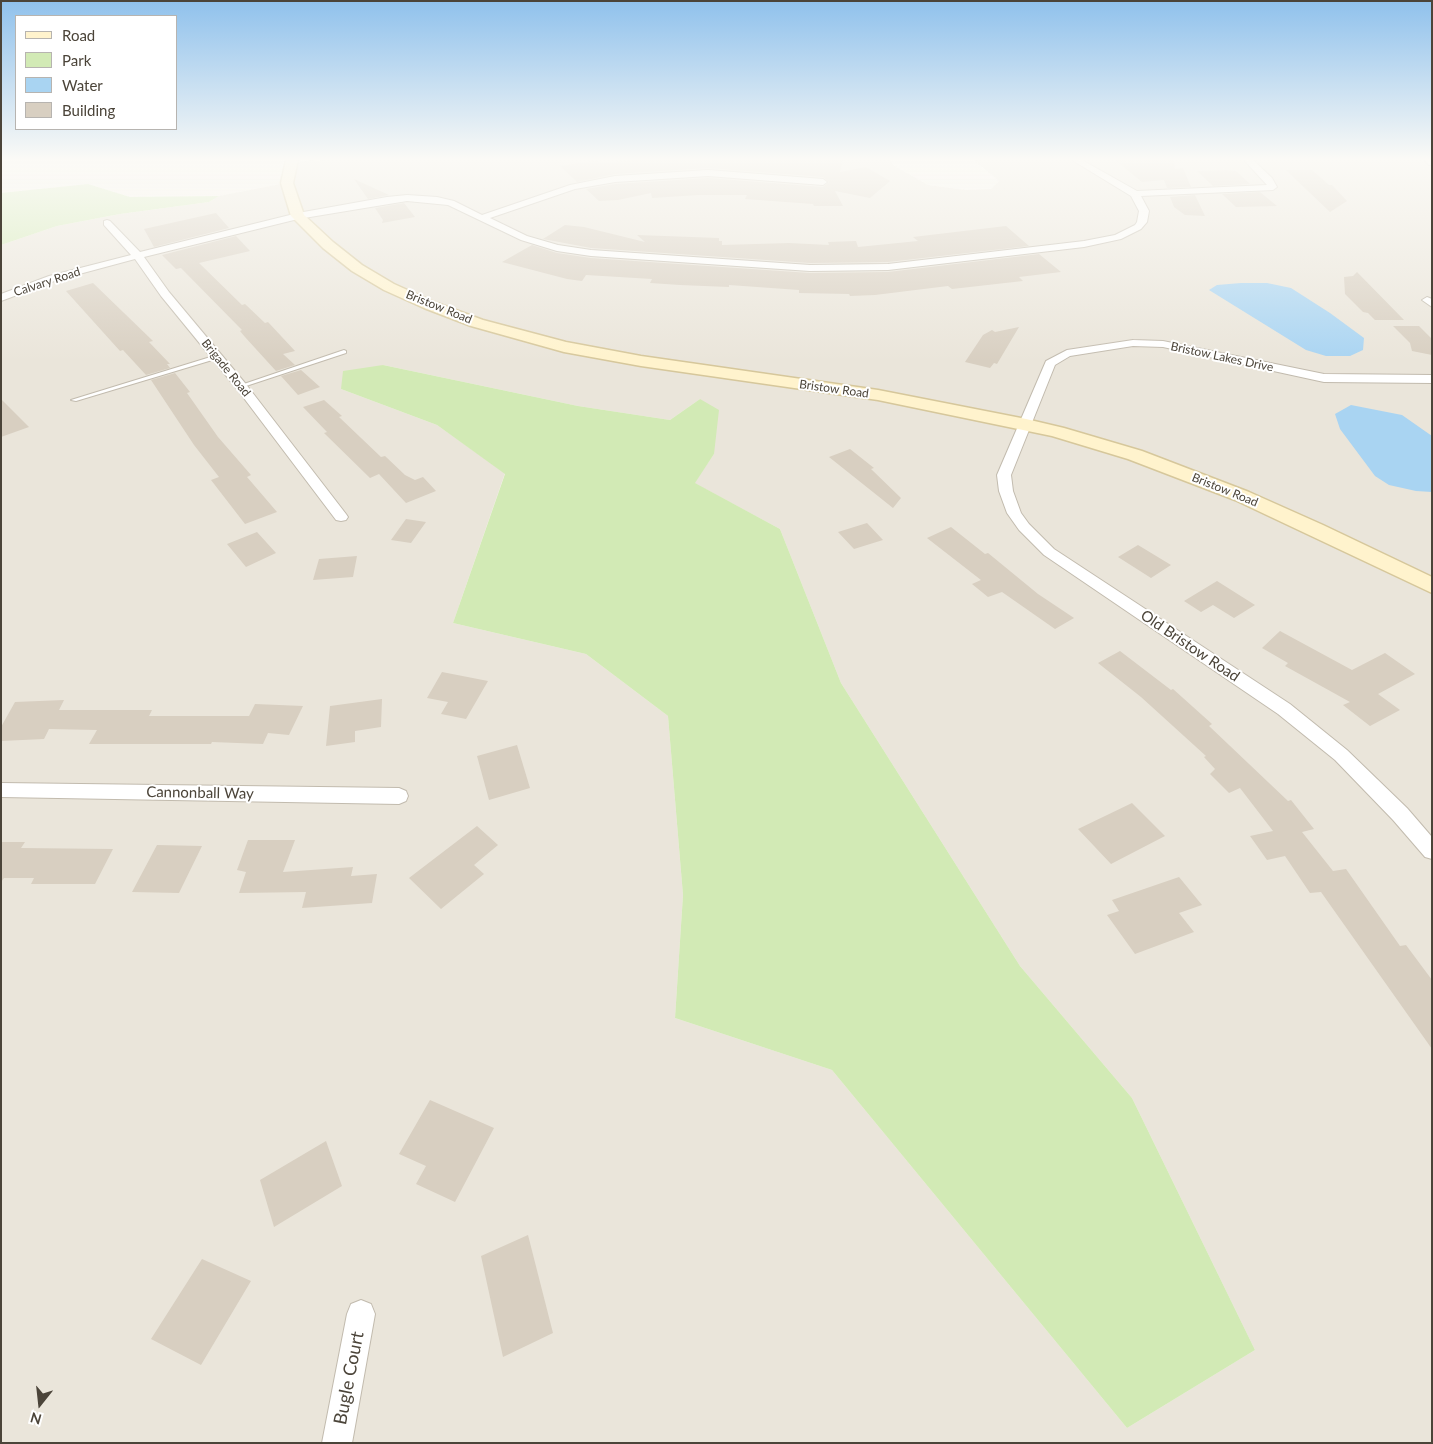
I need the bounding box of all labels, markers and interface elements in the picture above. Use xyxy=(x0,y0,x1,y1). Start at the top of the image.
legend xyxy=(15,15,178,130)
text: Road xyxy=(62,26,95,44)
text: Park xyxy=(62,51,91,69)
text: Water xyxy=(62,76,103,94)
text: Building xyxy=(62,101,115,119)
street label: Calvary Road xyxy=(12,264,82,300)
street label: Bristow Road xyxy=(404,287,474,327)
street label: Brigade Road xyxy=(198,336,254,400)
street label: Bristow Lakes Drive xyxy=(1169,339,1275,375)
street label: Bristow Road xyxy=(798,377,870,401)
street label: Bristow Road xyxy=(1190,470,1260,510)
street label: Old Bristow Road xyxy=(1137,606,1243,686)
street label: Cannonball Way xyxy=(146,783,254,803)
street label: Bugle Court xyxy=(329,1330,369,1426)
north arrow xyxy=(15,1379,65,1429)
text: N xyxy=(28,1409,43,1429)

